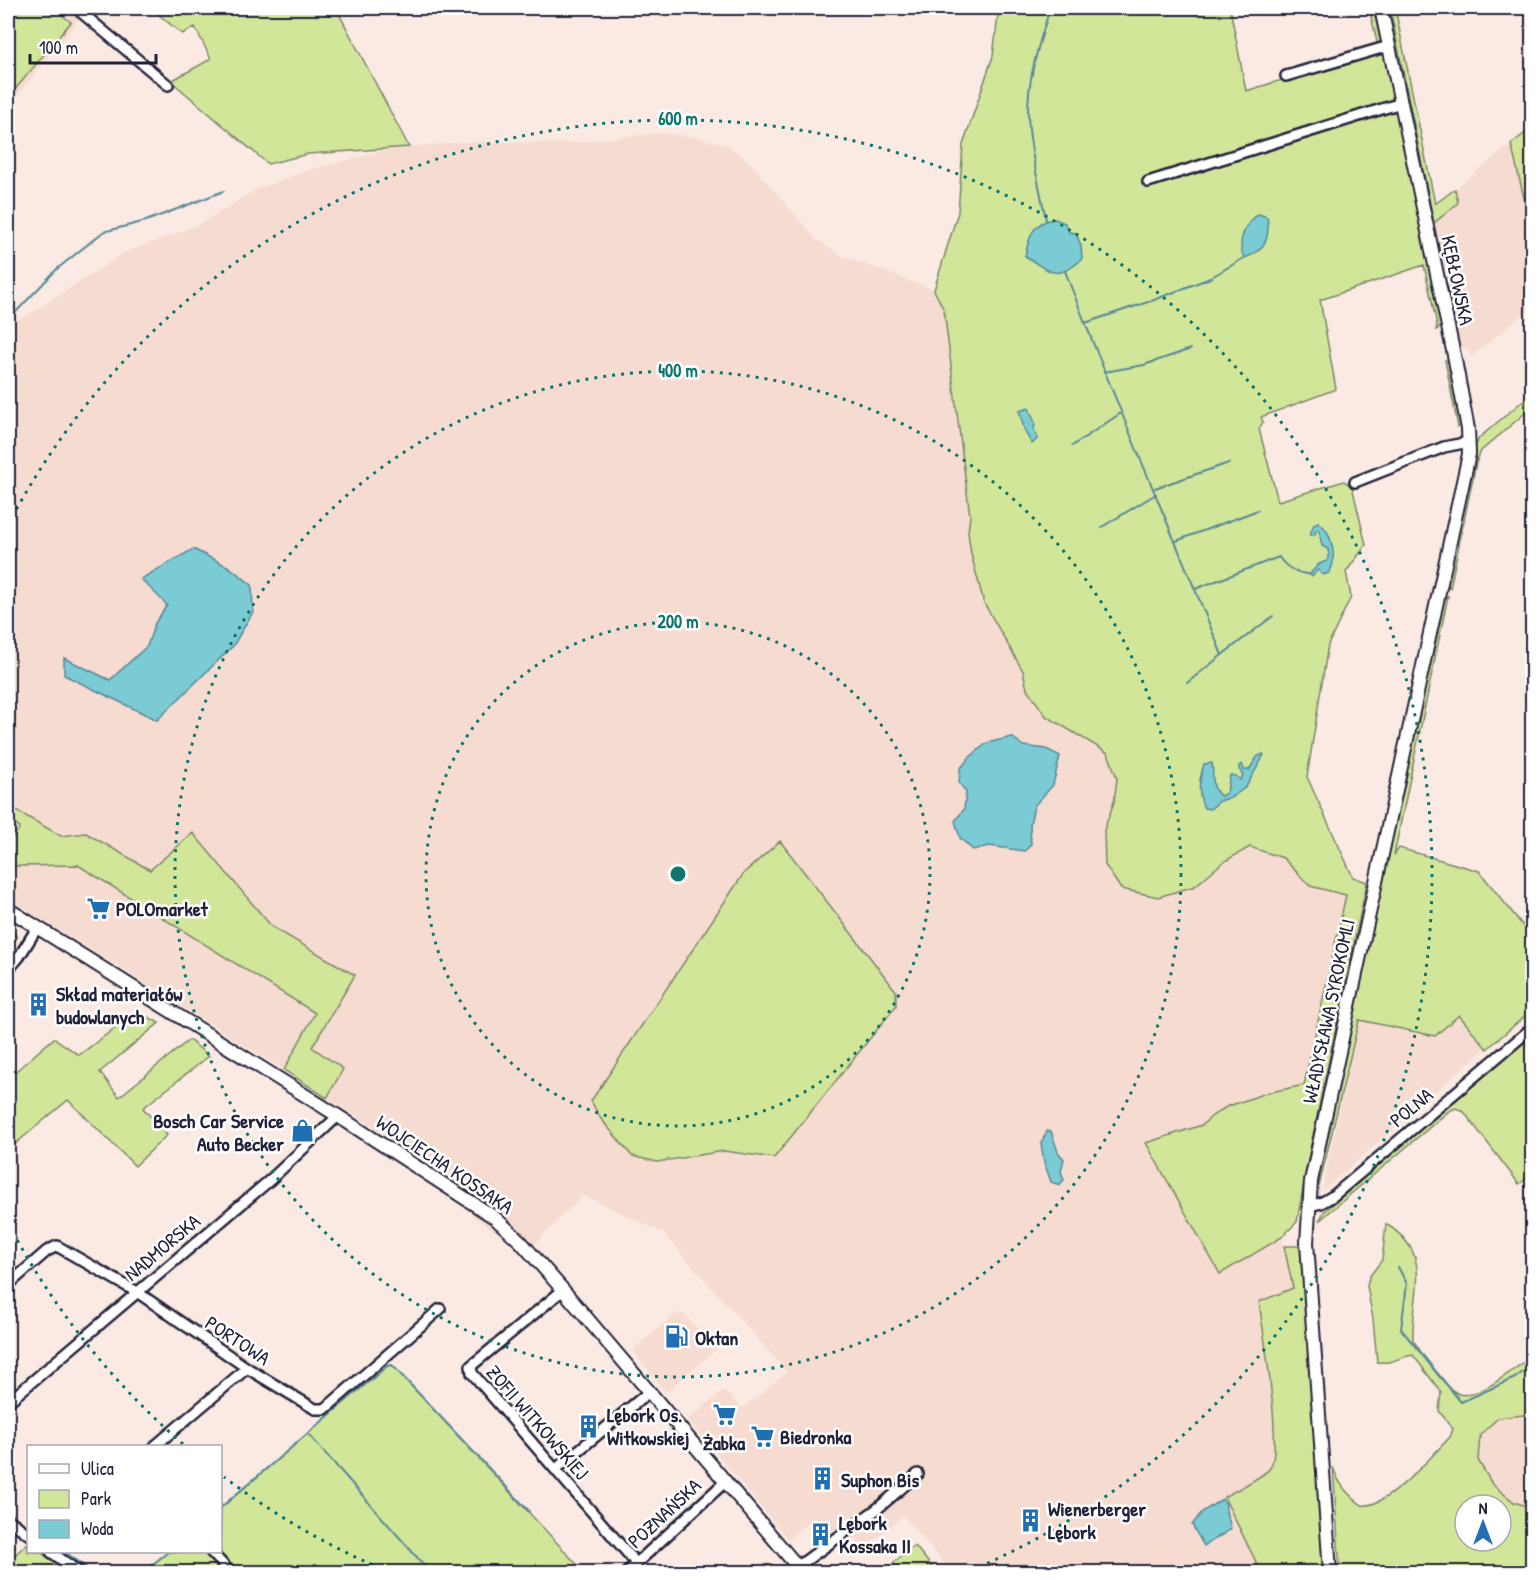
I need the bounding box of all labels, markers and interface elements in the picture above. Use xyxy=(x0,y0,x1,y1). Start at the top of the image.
scale bar xyxy=(30,27,156,65)
text: 100 m xyxy=(39,35,78,60)
text: 600 m xyxy=(658,106,698,131)
street label: KĘBŁOWSKA xyxy=(1435,233,1481,328)
text: 400 m xyxy=(658,358,698,383)
text: 200 m xyxy=(658,609,698,634)
centre of rings xyxy=(668,864,688,884)
supermarket icon: POLOmarket xyxy=(85,895,111,921)
place label: POLOmarket xyxy=(116,895,209,922)
street label: WŁADYSŁAWA SYROKOMLI xyxy=(1295,916,1361,1106)
place label: Skład materiałów budowlanych xyxy=(56,980,183,1031)
building icon: Skład materiałów budowlanych xyxy=(25,991,51,1017)
street label: POLNA xyxy=(1384,1081,1438,1133)
place label: Bosch Car Service Auto Becker xyxy=(153,1107,284,1157)
street label: WOJCIECHA KOSSAKA xyxy=(371,1108,519,1220)
shop icon: Bosch Car Service Auto Becker xyxy=(289,1118,315,1144)
street label: NADMORSKA xyxy=(118,1207,206,1287)
street label: PORTOWA xyxy=(200,1309,276,1371)
fuel station icon: Oktan xyxy=(664,1324,690,1350)
place label: Oktan xyxy=(695,1324,738,1351)
street label: ZOFII WITKOWSKIEJ xyxy=(481,1359,595,1485)
place label: Lębork Os. Witkowskiej xyxy=(607,1401,689,1451)
supermarket icon: Żabka xyxy=(711,1401,737,1427)
building icon: Lębork Os. Witkowskiej xyxy=(576,1413,602,1439)
supermarket icon: Biedronka xyxy=(749,1423,775,1449)
place label: Biedronka xyxy=(780,1423,851,1450)
place label: Żabka xyxy=(703,1429,745,1456)
legend xyxy=(27,1445,222,1553)
text: Ulica xyxy=(81,1456,114,1481)
building icon: Suphon Bis xyxy=(810,1466,836,1492)
place label: Suphon Bis xyxy=(841,1466,919,1494)
street label: POZNAŃSKA xyxy=(621,1472,707,1554)
text: Park xyxy=(81,1486,112,1511)
north arrow xyxy=(1453,1493,1513,1553)
place label: Wienerberger Lębork xyxy=(1048,1495,1146,1545)
text: N xyxy=(1479,1497,1488,1519)
building icon: Wienerberger Lębork xyxy=(1017,1507,1043,1533)
place label: Lębork Kossaka II xyxy=(839,1509,911,1559)
text: Woda xyxy=(81,1516,113,1541)
building icon: Lębork Kossaka II xyxy=(808,1521,834,1547)

